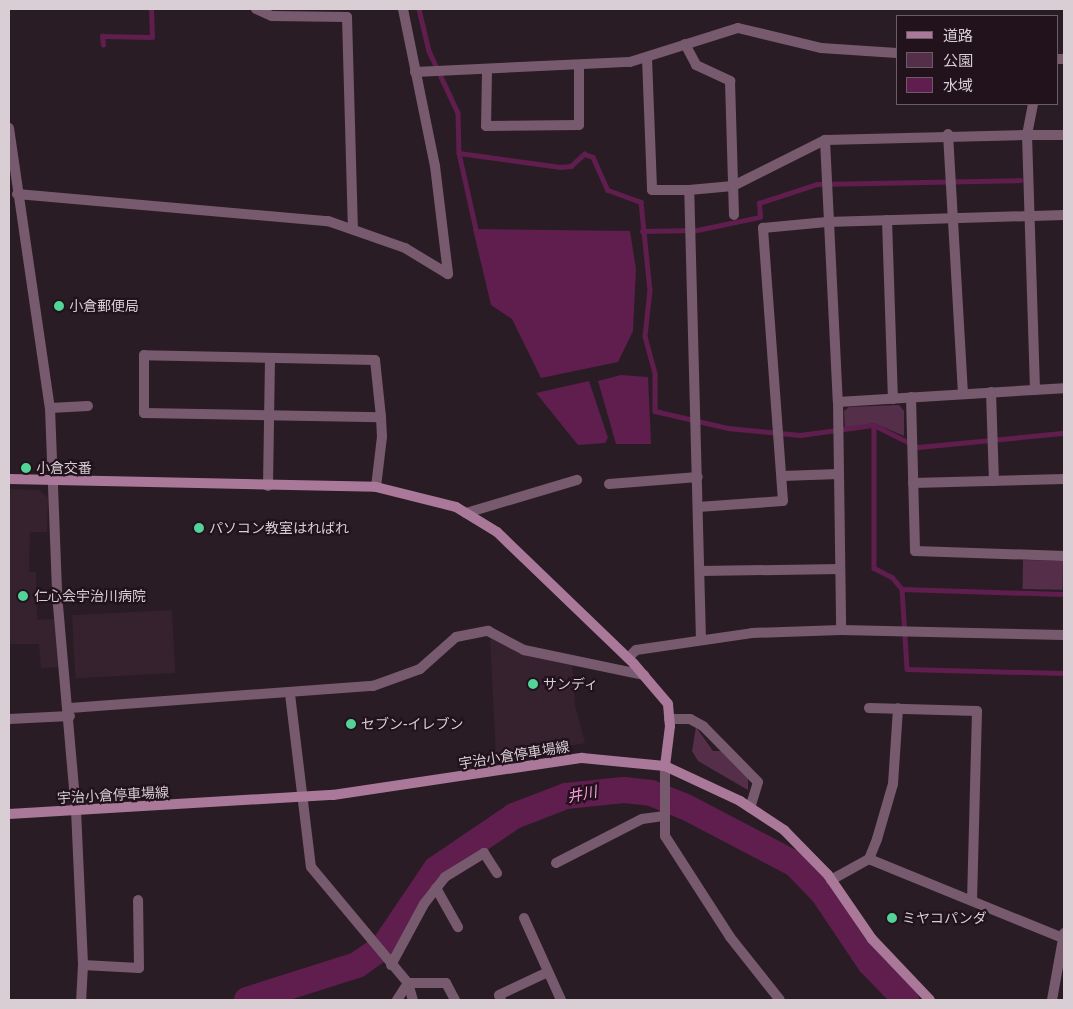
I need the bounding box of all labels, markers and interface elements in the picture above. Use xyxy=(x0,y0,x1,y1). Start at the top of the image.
legend xyxy=(896,15,1058,105)
text: 道路 xyxy=(943,25,973,45)
text: 公園 xyxy=(943,50,973,70)
text: 水域 xyxy=(943,75,973,95)
place label: 小倉郵便局 xyxy=(69,298,139,314)
marker: 小倉郵便局 xyxy=(53,300,65,312)
place label: 小倉交番 xyxy=(36,460,92,476)
marker: 小倉交番 xyxy=(20,462,32,474)
place label: パソコン教室はればれ xyxy=(209,520,349,536)
marker: パソコン教室はればれ xyxy=(193,522,205,534)
place label: 仁心会宇治川病院 xyxy=(34,588,146,604)
marker: 仁心会宇治川病院 xyxy=(16,589,30,603)
place label: サンディ xyxy=(543,676,599,692)
marker: サンディ xyxy=(527,678,539,690)
place label: セブン-イレブン xyxy=(361,716,464,732)
marker: セブン-イレブン xyxy=(345,718,357,730)
street label: 宇治小倉停車場線 xyxy=(457,738,571,772)
water label: 井川 xyxy=(566,782,598,806)
street label: 宇治小倉停車場線 xyxy=(57,784,169,806)
place label: ミヤコパンダ xyxy=(902,910,986,926)
marker: ミヤコパンダ xyxy=(886,912,898,924)

